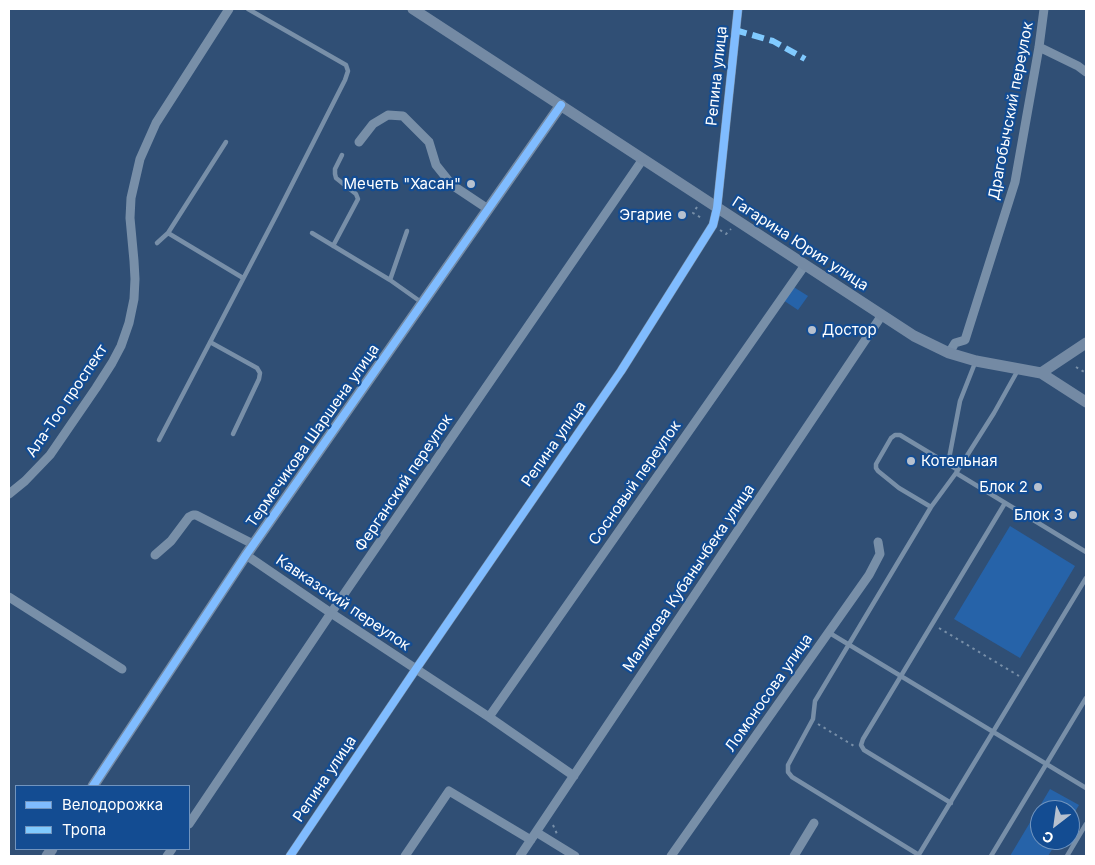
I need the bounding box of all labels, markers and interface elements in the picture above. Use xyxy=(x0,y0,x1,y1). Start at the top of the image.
street label: Драгобычский переулок xyxy=(985,20,1037,202)
street label: Репина улица xyxy=(703,25,731,127)
place label: Мечеть "Хасан" xyxy=(344,175,461,193)
marker: Мечеть "Хасан" xyxy=(465,178,477,190)
street label: Гагарина Юрия улица xyxy=(728,193,872,295)
place label: Эгарие xyxy=(619,206,672,224)
marker: Эгарие xyxy=(676,209,688,221)
place label: Достор xyxy=(822,321,877,339)
marker: Достор xyxy=(806,324,818,336)
street label: Ала-Тоо проспект xyxy=(23,341,111,461)
street label: Термечикова Шаршена улица xyxy=(243,341,383,531)
street label: Репина улица xyxy=(518,398,590,490)
street label: Ферганский переулок xyxy=(351,411,457,555)
street label: Сосновый переулок xyxy=(585,417,685,549)
place label: Котельная xyxy=(921,452,998,470)
marker: Котельная xyxy=(905,455,917,467)
place label: Блок 2 xyxy=(979,478,1028,496)
street label: Маликова Кубанычбека улица xyxy=(619,481,759,675)
marker: Блок 2 xyxy=(1032,481,1044,493)
place label: Блок 3 xyxy=(1014,506,1063,524)
marker: Блок 3 xyxy=(1067,509,1079,521)
street label: Кавказский переулок xyxy=(272,551,414,655)
street label: Ломоносова улица xyxy=(721,631,817,755)
street label: Репина улица xyxy=(290,732,360,826)
legend xyxy=(15,785,190,850)
text: Велодорожка xyxy=(62,795,163,814)
north arrow xyxy=(1030,800,1080,850)
text: Тропа xyxy=(62,820,106,839)
text: С xyxy=(1039,828,1056,848)

